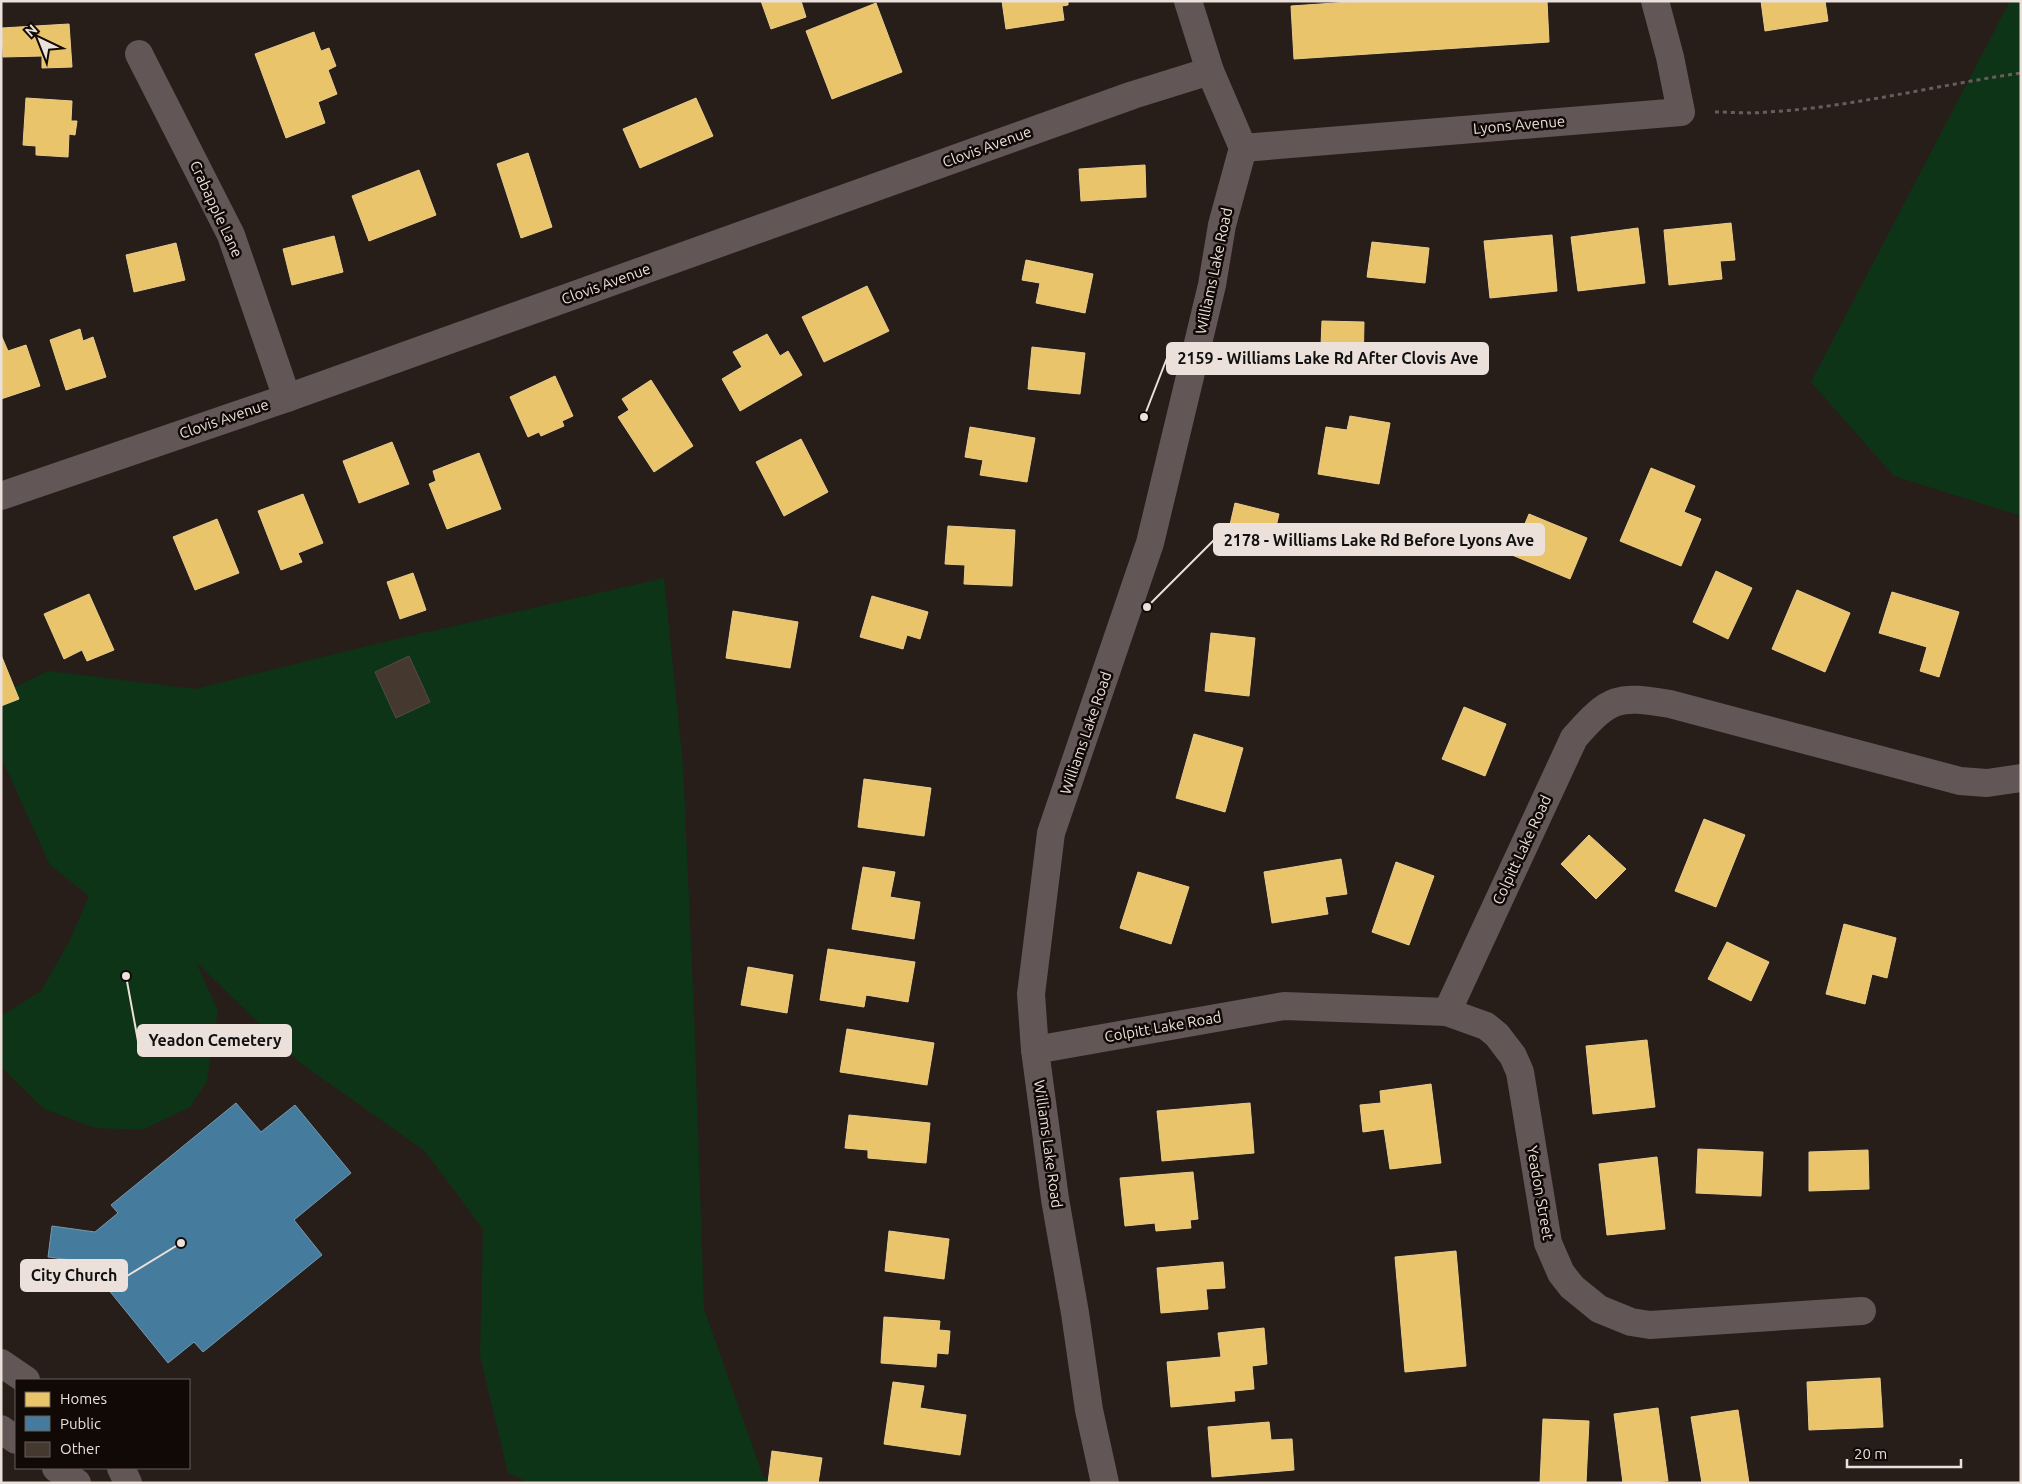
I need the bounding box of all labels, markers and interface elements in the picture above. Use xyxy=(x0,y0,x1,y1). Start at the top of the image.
north arrow xyxy=(15,15,65,65)
text: N xyxy=(22,21,40,40)
street label: Lyons Avenue xyxy=(1472,112,1566,137)
street label: Clovis Avenue xyxy=(940,123,1034,170)
street label: Crabapple Lane xyxy=(187,158,246,260)
street label: Williams Lake Road xyxy=(1192,206,1235,336)
street label: Clovis Avenue xyxy=(559,260,653,307)
callout: 2159 - Williams Lake Rd After Clovis Ave xyxy=(1167,343,1488,374)
text: 2159 - Williams Lake Rd After Clovis Ave xyxy=(1177,349,1479,367)
street label: Clovis Avenue xyxy=(177,395,271,442)
callout: 2178 - Williams Lake Rd Before Lyons Ave xyxy=(1214,524,1544,555)
text: 2178 - Williams Lake Rd Before Lyons Ave xyxy=(1224,531,1534,549)
street label: Williams Lake Road xyxy=(1057,669,1115,797)
street label: Colpitt Lake Road xyxy=(1489,792,1554,907)
street label: Colpitt Lake Road xyxy=(1103,1008,1223,1045)
callout: Yeadon Cemetery xyxy=(138,1025,291,1056)
text: Yeadon Cemetery xyxy=(149,1031,282,1049)
street label: Williams Lake Road xyxy=(1031,1079,1066,1209)
street label: Yeadon Street xyxy=(1524,1144,1557,1241)
callout: City Church xyxy=(21,1260,127,1291)
text: City Church xyxy=(31,1266,117,1284)
legend xyxy=(15,1379,190,1469)
text: Homes xyxy=(60,1390,107,1407)
text: Public xyxy=(60,1415,101,1432)
scale bar xyxy=(1847,1436,1961,1468)
text: Other xyxy=(60,1440,100,1457)
text: 20 m xyxy=(1854,1445,1887,1462)

